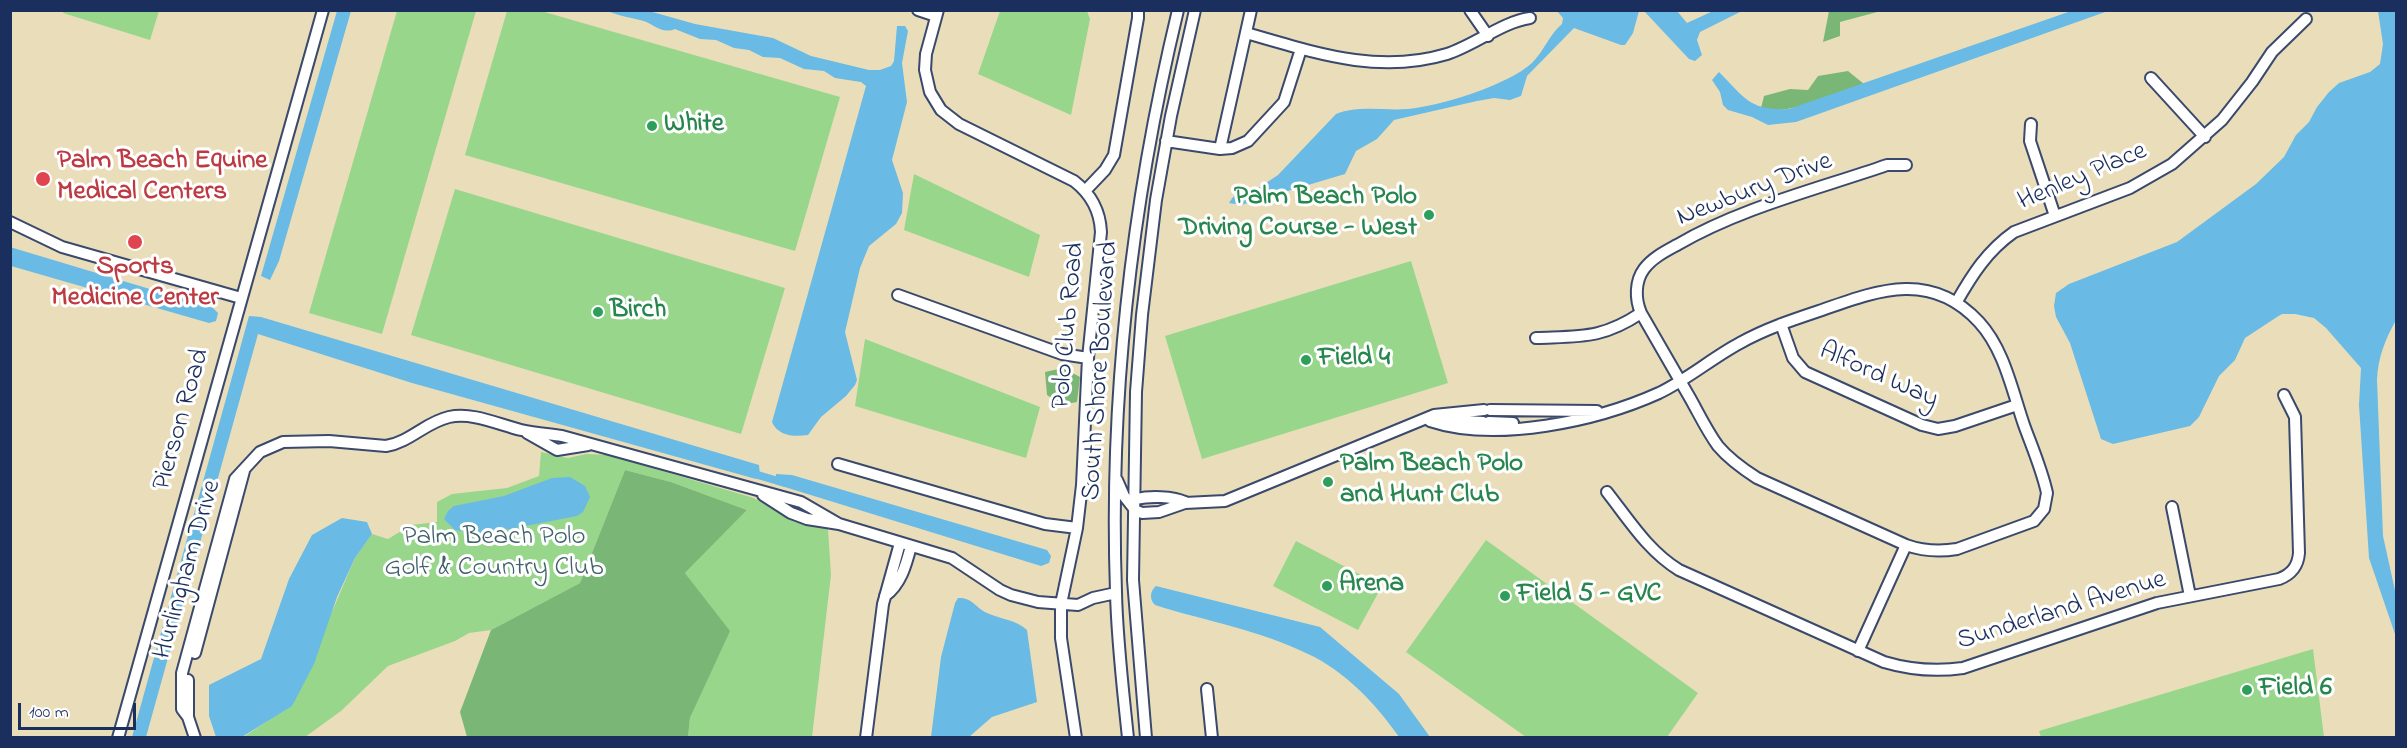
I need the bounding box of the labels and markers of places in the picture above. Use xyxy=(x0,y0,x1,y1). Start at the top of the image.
place label: White xyxy=(664,110,724,142)
marker: White xyxy=(645,119,659,133)
place label: Palm Beach Equine Medical Centers xyxy=(57,147,267,210)
marker: Palm Beach Equine Medical Centers xyxy=(34,170,52,188)
place label: Palm Beach Polo Driving Course - West xyxy=(1179,183,1417,246)
marker: Palm Beach Polo Driving Course - West xyxy=(1422,208,1436,222)
marker: Sports Medicine Center xyxy=(126,233,144,251)
place label: Sports Medicine Center xyxy=(51,253,219,316)
place label: Birch xyxy=(610,296,666,328)
marker: Birch xyxy=(591,305,605,319)
place label: Field 4 xyxy=(1318,344,1390,376)
marker: Field 4 xyxy=(1299,353,1313,367)
place label: Palm Beach Polo and Hunt Club xyxy=(1340,450,1523,513)
marker: Palm Beach Polo and Hunt Club xyxy=(1321,475,1335,489)
place label: Arena xyxy=(1339,570,1404,602)
marker: Arena xyxy=(1320,579,1334,593)
place label: Field 5 - GVC xyxy=(1517,580,1661,612)
marker: Field 5 - GVC xyxy=(1498,589,1512,603)
place label: Field 6 xyxy=(2259,674,2332,706)
marker: Field 6 xyxy=(2240,683,2254,697)

